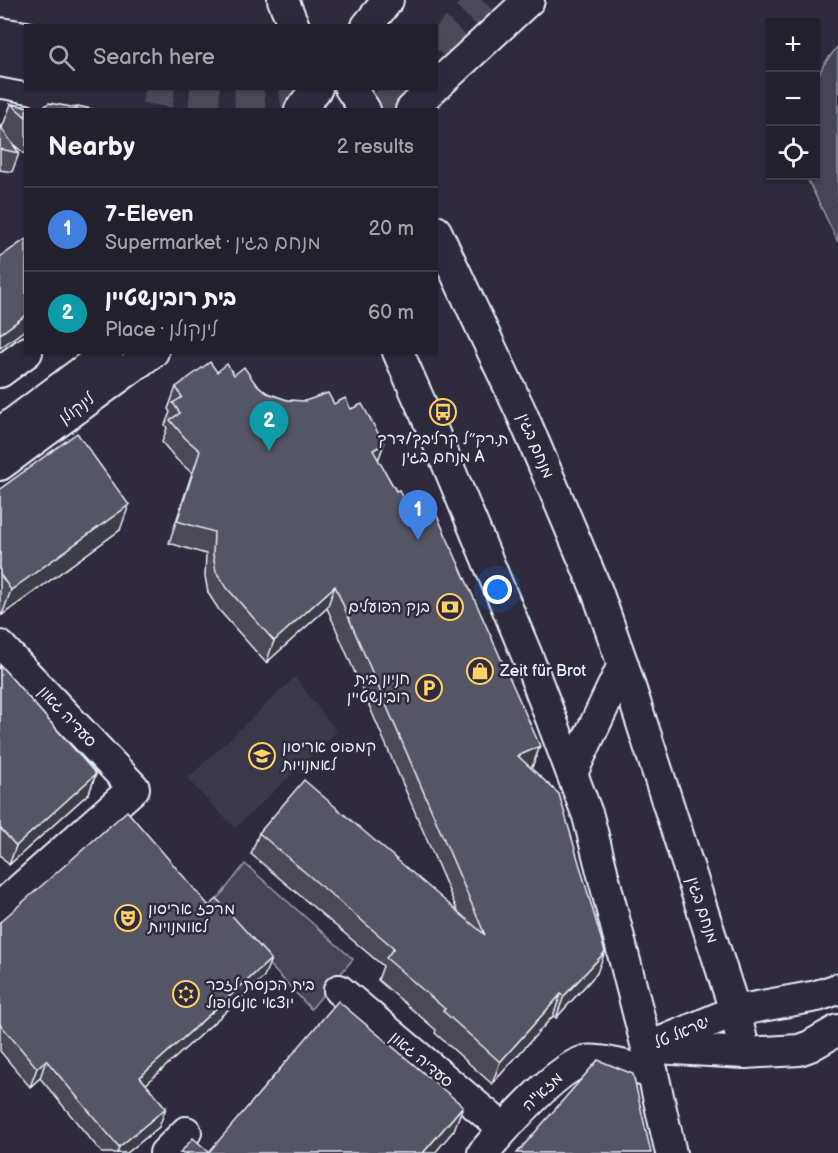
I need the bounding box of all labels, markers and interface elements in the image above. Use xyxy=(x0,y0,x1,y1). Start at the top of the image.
map controls xyxy=(766,18,820,180)
button: + xyxy=(766,18,820,72)
search box xyxy=(24,24,438,90)
icon: search xyxy=(45,41,78,74)
text: Search here xyxy=(93,44,215,71)
button: − xyxy=(766,72,820,126)
button: locate xyxy=(766,126,820,180)
text: Nearby xyxy=(48,132,135,163)
text: 2 results xyxy=(337,135,414,159)
text: 7-Eleven xyxy=(105,201,194,228)
text: 1 xyxy=(63,217,72,241)
text: 20 m xyxy=(369,217,414,241)
text: Supermarket · מנחם בגין xyxy=(105,231,321,255)
text: בית רובינשטיין xyxy=(105,285,237,312)
text: 2 xyxy=(62,301,73,325)
text: 60 m xyxy=(368,301,414,325)
text: Place · לינקולן xyxy=(105,318,218,342)
street label: לינקולן xyxy=(56,389,99,428)
bus stop icon: ת.רק״ל קרליבך/דרך מנחם בגין A xyxy=(428,397,458,427)
pin: 2 xyxy=(250,402,288,451)
street label: מנחם בגין xyxy=(513,411,557,481)
place label: ת.רק״ל קרליבך/דרך מנחם בגין A xyxy=(377,430,509,467)
pin: 1 xyxy=(398,490,438,540)
your location xyxy=(483,575,512,604)
bank icon: בנק הפועלים xyxy=(435,592,465,622)
place label: בנק הפועלים xyxy=(348,598,430,617)
shop icon: Zeit für Brot xyxy=(465,656,495,686)
place label: Zeit für Brot xyxy=(499,662,586,681)
place label: חניון בית רובינשטיין xyxy=(347,670,410,707)
parking icon: חניון בית רובינשטיין xyxy=(414,673,444,703)
street label: סעדיה גאון xyxy=(34,682,100,752)
place label: קמפוס אריסון לאמנויות xyxy=(281,738,376,775)
school or university icon: קמפוס אריסון לאמנויות xyxy=(247,741,277,771)
street label: מנחם בגין xyxy=(682,874,722,946)
place label: מרכז אריסון לאומנויות xyxy=(147,900,235,937)
theatre icon: מרכז אריסון לאומנויות xyxy=(113,903,143,933)
place label: בית הכנסת לזכר יוצאי אנטופול xyxy=(206,976,315,1013)
synagogue icon: בית הכנסת לזכר יוצאי אנטופול xyxy=(171,979,201,1009)
street label: ישראל טל xyxy=(651,1013,713,1053)
street label: סעדיה גאון xyxy=(385,1028,457,1092)
street label: מזא''ה xyxy=(519,1069,567,1115)

